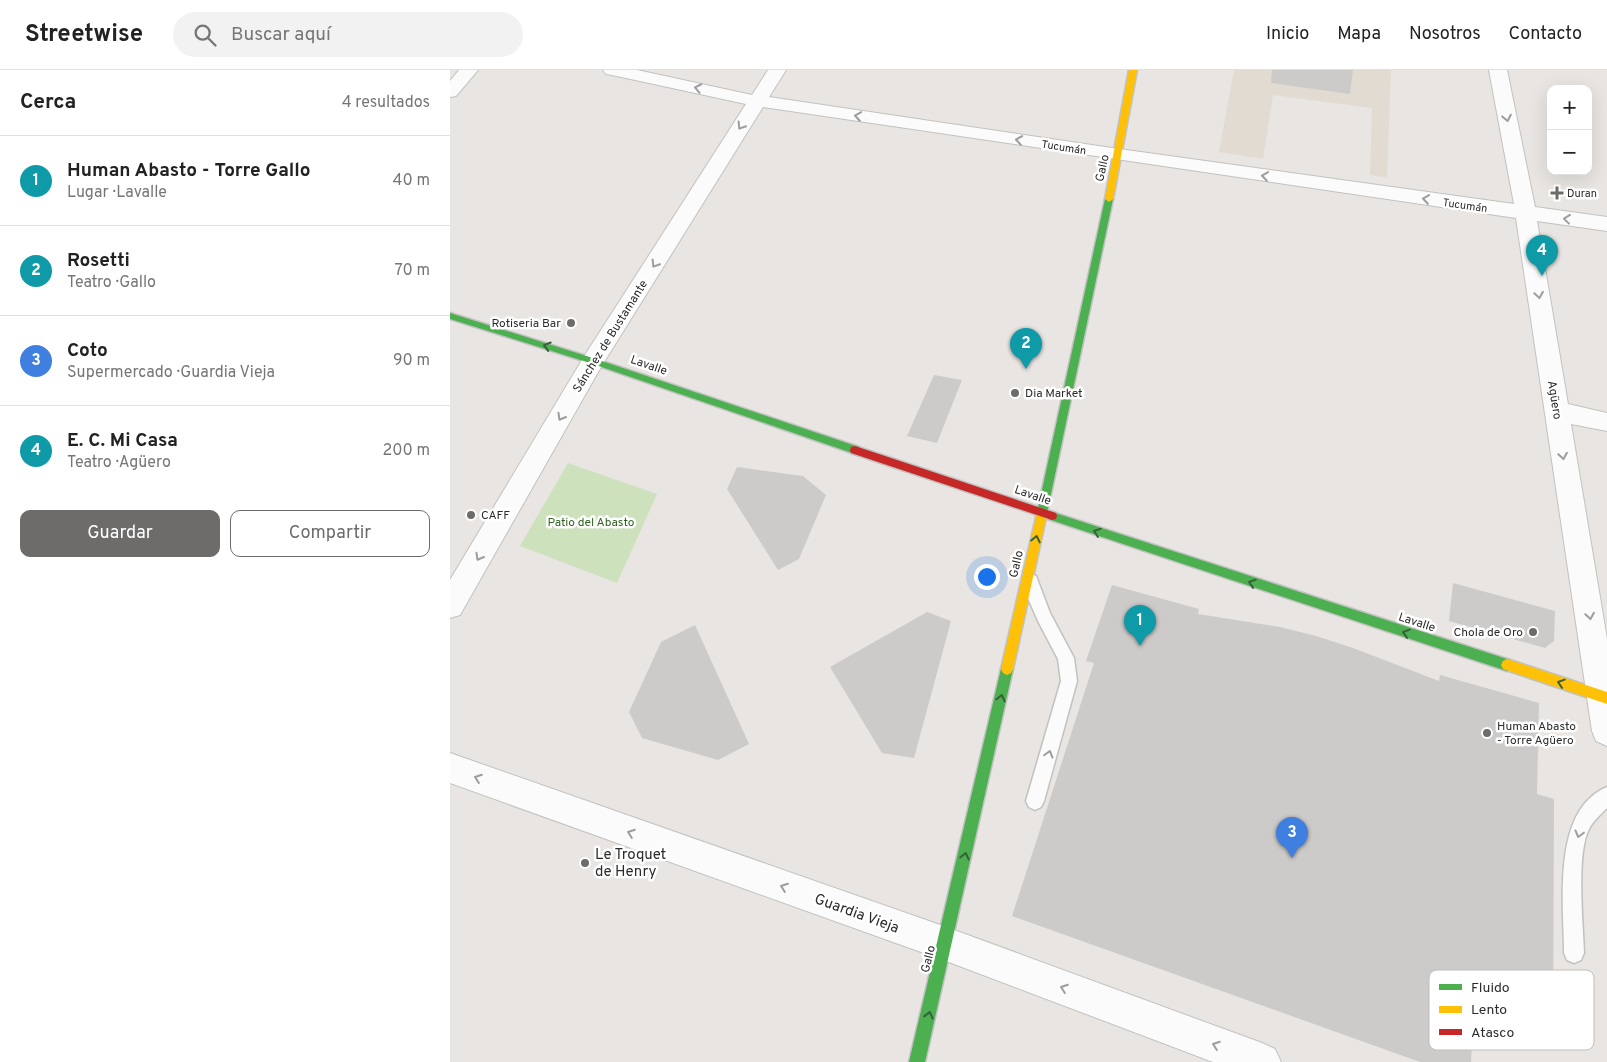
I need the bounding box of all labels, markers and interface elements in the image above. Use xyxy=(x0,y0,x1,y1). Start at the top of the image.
search box xyxy=(173,12,523,57)
text: Streetwise xyxy=(25,20,143,50)
icon: search xyxy=(191,21,219,49)
text: Buscar aquí xyxy=(231,23,331,47)
text: Inicio xyxy=(1266,23,1309,46)
text: Mapa xyxy=(1337,23,1381,46)
text: Nosotros xyxy=(1409,23,1481,46)
text: Contacto xyxy=(1509,23,1582,46)
one-way arrow xyxy=(693,83,702,94)
map controls xyxy=(1547,85,1592,175)
button: + xyxy=(1547,85,1592,130)
text: Cerca xyxy=(20,89,76,116)
text: 4 resultados xyxy=(342,93,430,113)
one-way arrow xyxy=(854,111,862,122)
one-way arrow xyxy=(1502,113,1512,122)
one-way arrow xyxy=(738,121,748,130)
button: − xyxy=(1547,130,1592,175)
one-way arrow xyxy=(1014,135,1022,146)
street label: Tucumán xyxy=(1040,138,1087,158)
street label: Gallo xyxy=(1092,153,1114,183)
text: Human Abasto - Torre Gallo xyxy=(67,159,311,183)
text: 1 xyxy=(33,171,39,191)
text: 40 m xyxy=(392,171,430,191)
one-way arrow xyxy=(1261,171,1269,182)
text: Lugar · Lavalle xyxy=(67,183,167,203)
marker: Duran xyxy=(1551,187,1563,199)
place label: Duran xyxy=(1567,187,1597,201)
one-way arrow xyxy=(1422,194,1430,205)
street label: Tucumán xyxy=(1442,196,1488,216)
one-way arrow xyxy=(1562,214,1570,225)
pin: 4 xyxy=(1526,235,1558,276)
text: Rosetti xyxy=(67,249,130,273)
one-way arrow xyxy=(651,258,661,267)
text: 2 xyxy=(31,261,41,281)
text: 70 m xyxy=(395,261,430,281)
text: Teatro · Gallo xyxy=(67,273,156,293)
street label: Sánchez de Bustamante xyxy=(570,277,652,396)
one-way arrow xyxy=(1533,291,1543,299)
place label: Rotiseria Bar xyxy=(491,316,561,332)
marker: Rotiseria Bar xyxy=(565,317,577,329)
pin: 2 xyxy=(1010,328,1042,369)
text: Coto xyxy=(67,339,108,363)
one-way arrow xyxy=(543,342,551,352)
text: 3 xyxy=(31,351,41,371)
text: 90 m xyxy=(393,351,430,371)
street label: Lavalle xyxy=(628,352,669,380)
text: Supermercado · Guardia Vieja xyxy=(67,363,275,383)
street label: Agüero xyxy=(1543,380,1565,421)
place label: Dia Market xyxy=(1025,386,1083,402)
marker: Dia Market xyxy=(1009,387,1021,399)
one-way arrow xyxy=(557,411,567,420)
text: E. C. Mi Casa xyxy=(67,429,178,453)
text: 4 xyxy=(31,441,41,461)
text: 200 m xyxy=(382,441,430,461)
one-way arrow xyxy=(1558,451,1568,460)
text: Teatro · Agüero xyxy=(67,453,171,473)
street label: Lavalle xyxy=(1012,482,1053,510)
place label: CAFF xyxy=(481,508,510,524)
marker: CAFF xyxy=(465,509,477,521)
button: Guardar xyxy=(20,510,220,557)
button: Compartir xyxy=(230,510,430,557)
park label: Patio del Abasto xyxy=(548,515,635,531)
one-way arrow xyxy=(1093,528,1102,538)
one-way arrow xyxy=(1030,535,1041,544)
street label: Gallo xyxy=(1006,549,1028,579)
one-way arrow xyxy=(475,552,485,561)
your location xyxy=(974,564,1000,590)
one-way arrow xyxy=(1248,578,1256,588)
pin: 1 xyxy=(1124,605,1156,646)
street label: Lavalle xyxy=(1396,609,1437,636)
one-way arrow xyxy=(1584,612,1594,620)
place label: Chola de Oro xyxy=(1453,625,1523,641)
marker: Chola de Oro xyxy=(1527,626,1539,638)
one-way arrow xyxy=(1402,628,1411,638)
one-way arrow xyxy=(1557,679,1565,689)
one-way arrow xyxy=(995,693,1005,702)
place label: Human Abasto - Torre Agüero xyxy=(1497,719,1576,749)
marker: Human Abasto - Torre Agüero xyxy=(1481,727,1493,739)
one-way arrow xyxy=(1043,751,1053,759)
one-way arrow xyxy=(474,774,483,784)
pin: 3 xyxy=(1276,817,1308,858)
one-way arrow xyxy=(627,829,636,839)
one-way arrow xyxy=(1575,830,1585,838)
place label: Le Troquet de Henry xyxy=(595,846,666,882)
one-way arrow xyxy=(959,852,970,861)
marker: Le Troquet de Henry xyxy=(579,857,591,869)
one-way arrow xyxy=(780,883,789,893)
street label: Guardia Vieja xyxy=(811,890,901,939)
street label: Gallo xyxy=(918,944,940,975)
legend xyxy=(1429,970,1594,1050)
text: Fluido xyxy=(1471,980,1510,997)
one-way arrow xyxy=(1060,984,1069,994)
text: Lento xyxy=(1471,1002,1507,1019)
one-way arrow xyxy=(923,1010,934,1019)
text: Atasco xyxy=(1471,1025,1514,1042)
one-way arrow xyxy=(1212,1041,1221,1051)

